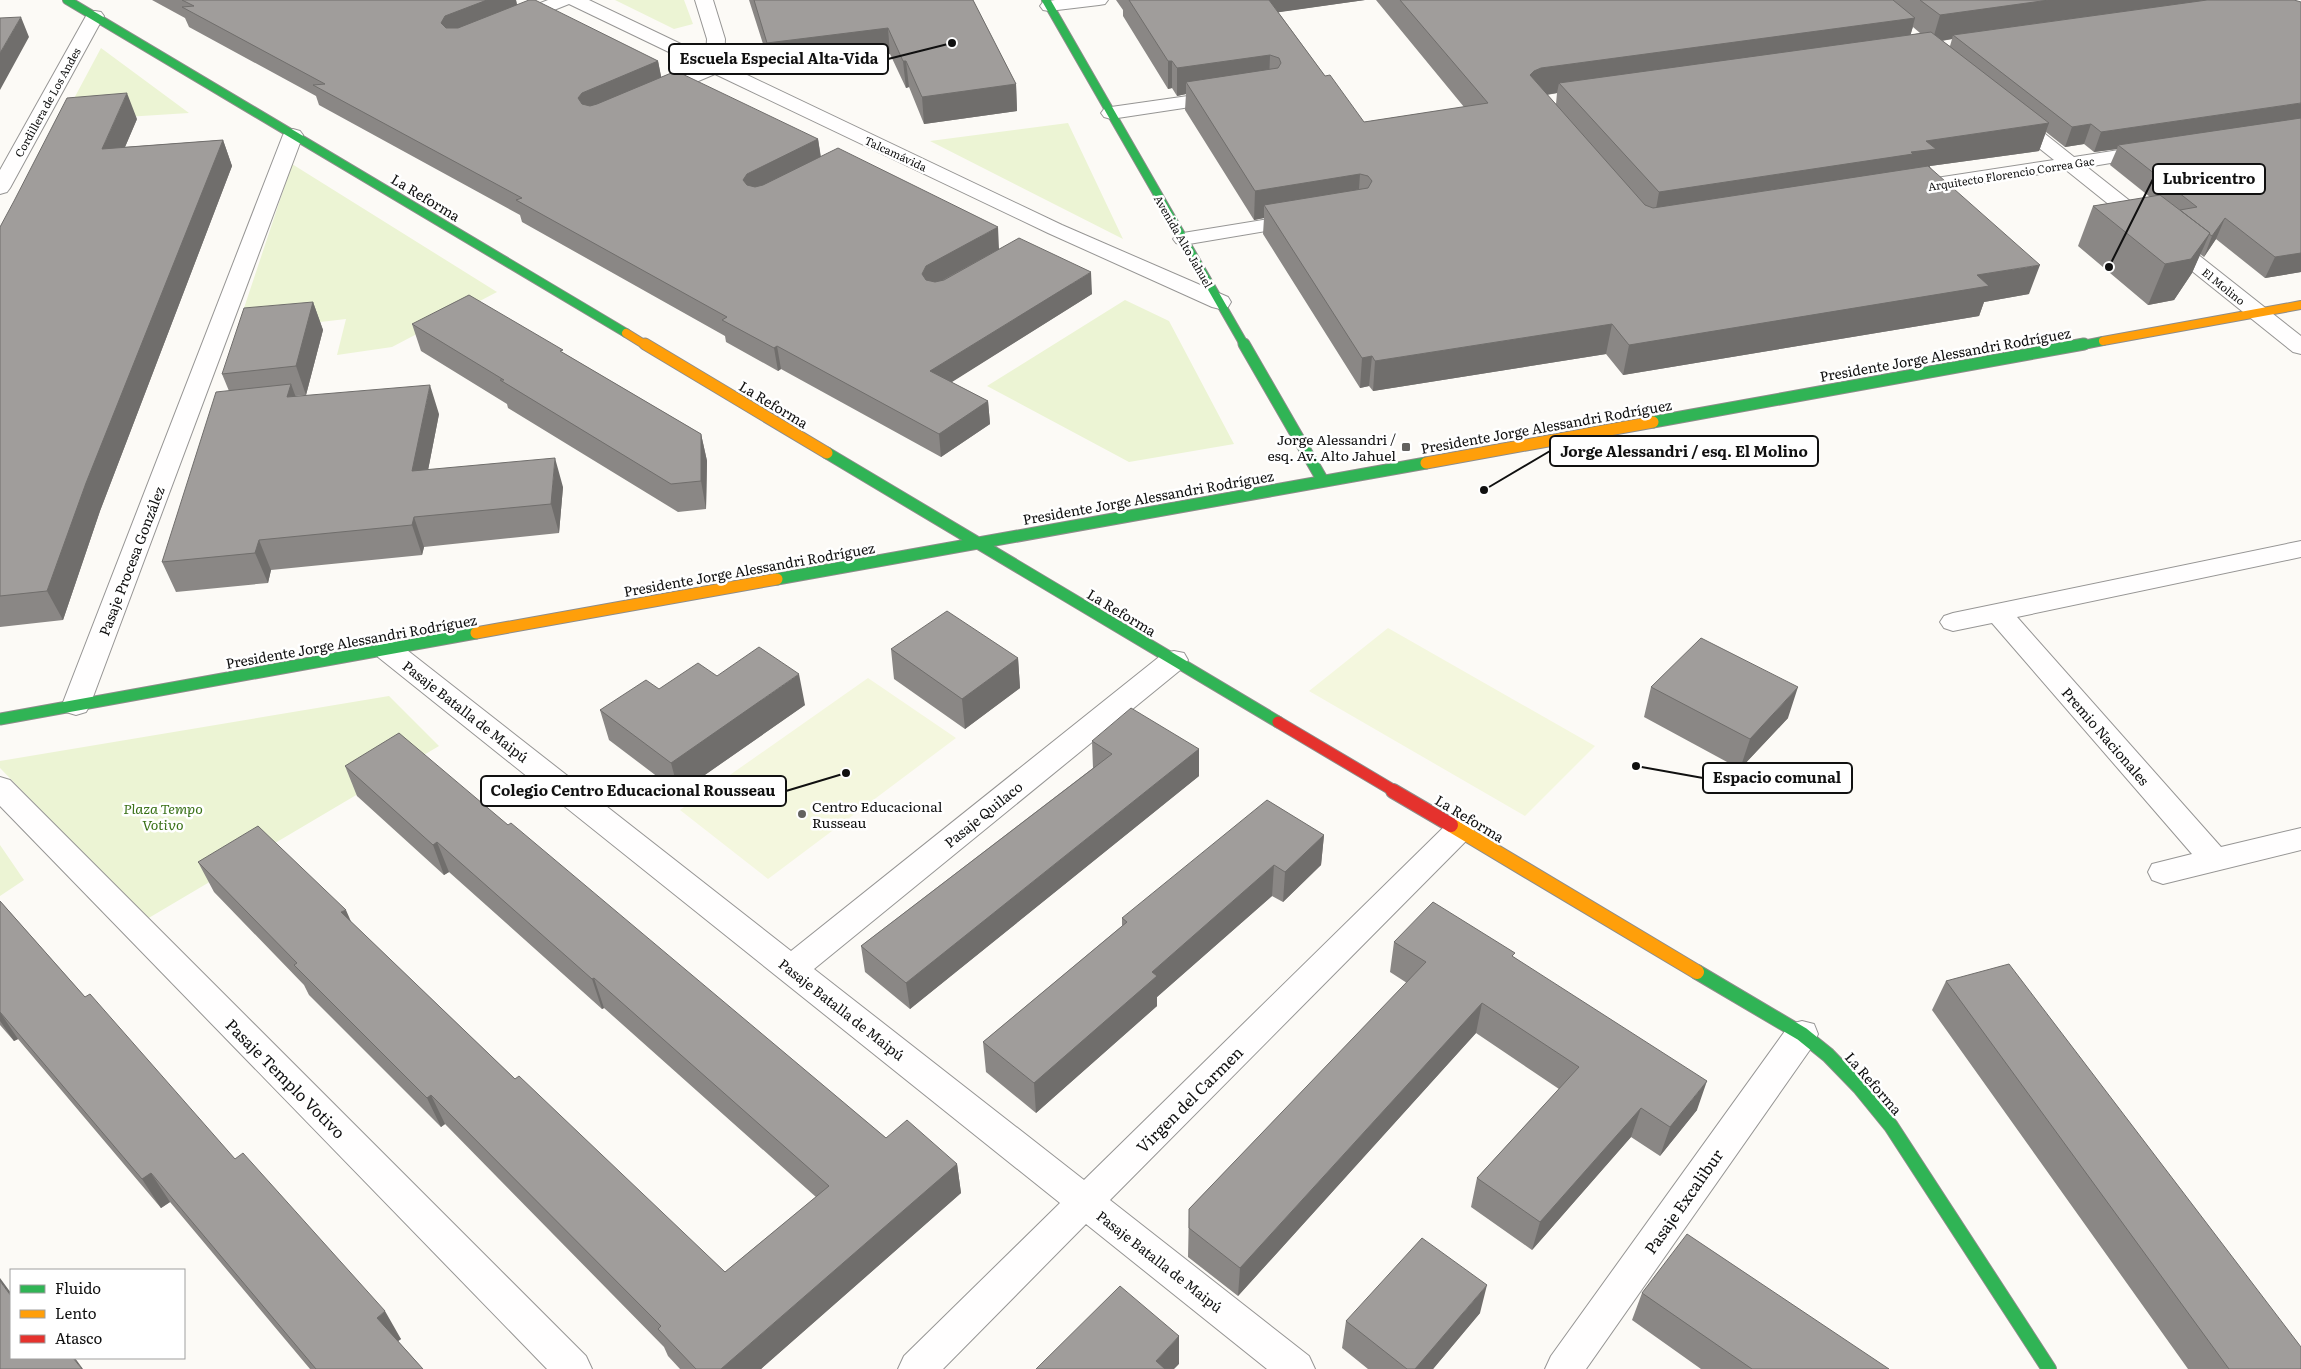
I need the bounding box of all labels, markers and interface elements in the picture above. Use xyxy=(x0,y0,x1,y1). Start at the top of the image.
street label: Cordillera de Los Andes xyxy=(10,44,84,160)
callout: Escuela Especial Alta-Vida xyxy=(669,44,888,74)
text: Escuela Especial Alta-Vida xyxy=(680,46,879,69)
street label: Talcamávida xyxy=(862,132,930,174)
street label: Arquitecto Florencio Correa Gac xyxy=(1927,152,2096,194)
callout: Lubricentro xyxy=(2153,164,2265,194)
text: Lubricentro xyxy=(2163,166,2255,189)
street label: La Reforma xyxy=(388,169,465,226)
street label: Avenida Alto Jahuel xyxy=(1151,192,1217,290)
street label: El Molino xyxy=(2199,264,2249,308)
street label: Presidente Jorge Alessandri Rodríguez xyxy=(1818,322,2072,386)
street label: La Reforma xyxy=(736,376,813,433)
street label: Presidente Jorge Alessandri Rodríguez xyxy=(1419,394,1673,458)
place label: Jorge Alessandri / esq. Av. Alto Jahuel xyxy=(1267,429,1396,465)
callout: Jorge Alessandri / esq. El Molino xyxy=(1550,436,1818,466)
text: Jorge Alessandri / esq. El Molino xyxy=(1560,439,1808,462)
marker: Jorge Alessandri / esq. Av. Alto Jahuel xyxy=(1400,441,1412,453)
street label: Presidente Jorge Alessandri Rodríguez xyxy=(1021,465,1275,529)
street label: Pasaje Procesa González xyxy=(93,483,169,639)
street label: Presidente Jorge Alessandri Rodríguez xyxy=(622,537,876,601)
street label: La Reforma xyxy=(1084,584,1161,641)
street label: Presidente Jorge Alessandri Rodríguez xyxy=(224,609,478,673)
street label: Pasaje Batalla de Maipú xyxy=(399,655,533,767)
street label: Premio Nacionales xyxy=(2058,683,2154,789)
callout: Espacio comunal xyxy=(1703,763,1852,793)
text: Espacio comunal xyxy=(1713,765,1842,788)
callout: Colegio Centro Educacional Rousseau xyxy=(481,776,786,806)
street label: Pasaje Quilaco xyxy=(940,776,1026,852)
text: Colegio Centro Educacional Rousseau xyxy=(491,778,775,801)
street label: La Reforma xyxy=(1432,790,1509,847)
place label: Centro Educacional Russeau xyxy=(812,796,943,832)
park label: Plaza Tempo Votivo xyxy=(123,798,203,834)
marker: Centro Educacional Russeau xyxy=(796,808,808,820)
street label: Pasaje Batalla de Maipú xyxy=(775,953,909,1065)
street label: Pasaje Templo Votivo xyxy=(221,1013,351,1143)
street label: Virgen del Carmen xyxy=(1130,1040,1248,1158)
street label: La Reforma xyxy=(1841,1047,1907,1119)
street label: Pasaje Excalibur xyxy=(1638,1143,1728,1258)
street label: Pasaje Batalla de Maipú xyxy=(1093,1205,1227,1317)
legend xyxy=(10,1269,185,1359)
text: Fluido xyxy=(55,1276,101,1299)
text: Lento xyxy=(55,1301,97,1324)
text: Atasco xyxy=(55,1326,102,1349)

